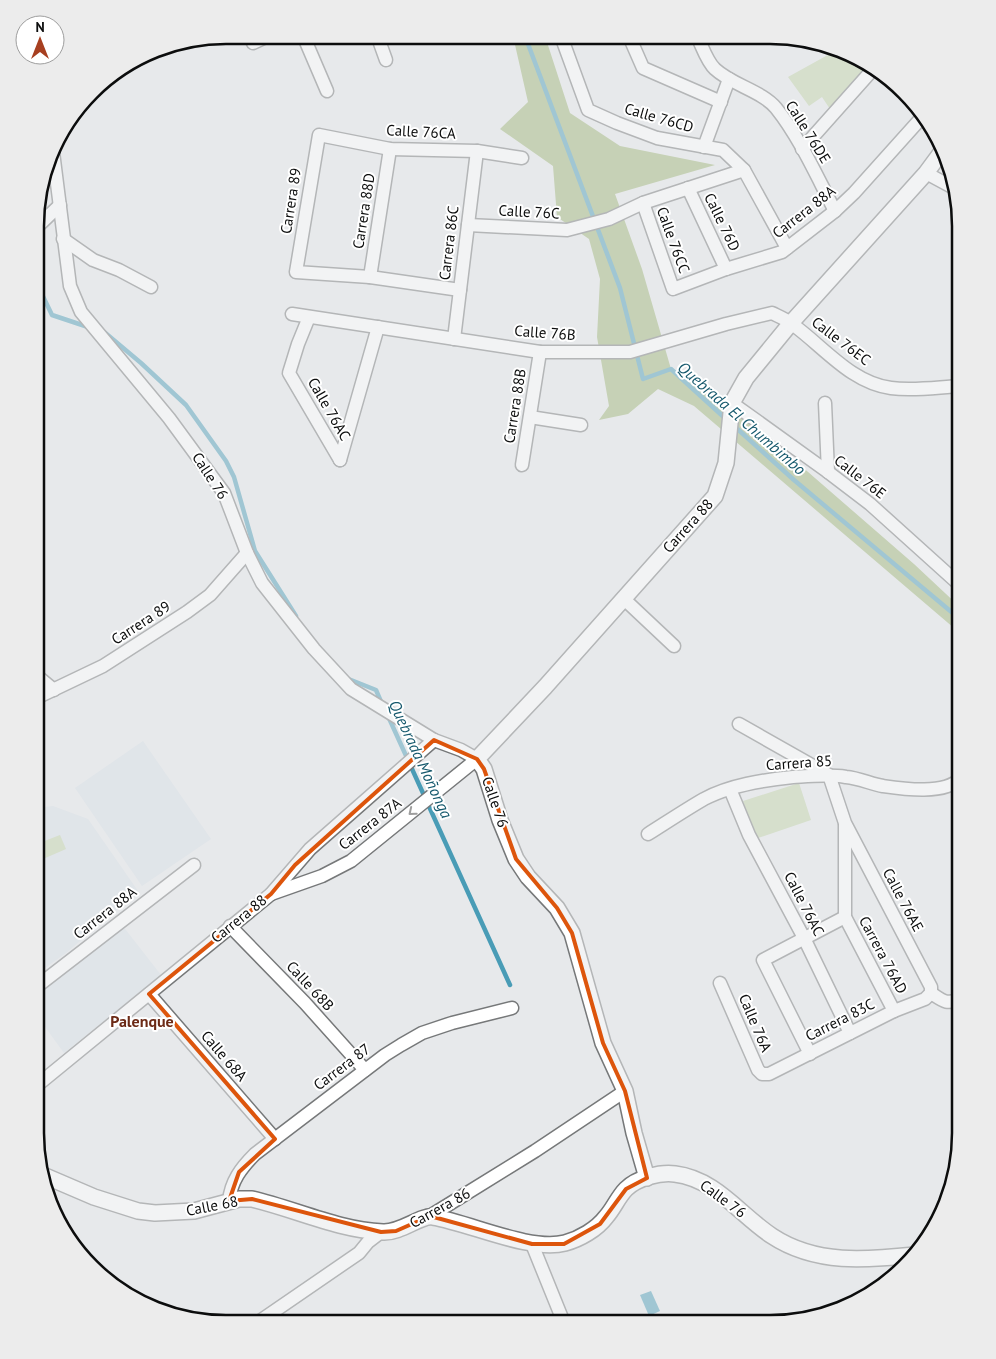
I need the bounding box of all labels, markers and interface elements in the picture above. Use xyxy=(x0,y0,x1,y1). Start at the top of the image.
north arrow xyxy=(15,15,65,65)
text: N xyxy=(35,18,45,36)
street label: Calle 76DE xyxy=(782,97,835,167)
street label: Calle 76CD xyxy=(622,99,696,136)
street label: Calle 76CA xyxy=(386,120,456,143)
street label: Carrera 89 xyxy=(276,167,305,235)
street label: Carrera 88D xyxy=(348,172,379,250)
street label: Carrera 88A xyxy=(768,181,839,242)
street label: Calle 76D xyxy=(700,190,745,254)
street label: Calle 76C xyxy=(498,200,560,223)
street label: Calle 76CC xyxy=(653,204,694,276)
street label: Carrera 86C xyxy=(435,205,463,281)
street label: Calle 76EC xyxy=(808,312,875,369)
street label: Calle 76B xyxy=(514,321,576,344)
water label: Quebrada El Chumbimbo xyxy=(674,357,810,479)
street label: Carrera 88B xyxy=(499,367,530,445)
street label: Calle 76AC xyxy=(304,374,355,444)
street label: Calle 76 xyxy=(188,449,233,503)
street label: Calle 76E xyxy=(831,450,890,503)
street label: Carrera 88 xyxy=(658,495,717,557)
street label: Carrera 89 xyxy=(108,597,174,649)
water label: Quebrada Moñonga xyxy=(385,697,457,821)
street label: Carrera 85 xyxy=(765,751,833,774)
street label: Calle 76 xyxy=(478,774,513,830)
street label: Carrera 87A xyxy=(335,793,405,854)
one-way arrow xyxy=(408,806,417,815)
street label: Calle 76AE xyxy=(879,865,928,935)
street label: Calle 76AC xyxy=(780,869,829,939)
street label: Carrera 88A xyxy=(69,882,140,943)
street label: Carrera 88 xyxy=(207,890,270,947)
street label: Carrera 76AD xyxy=(855,913,912,997)
street label: Calle 68B xyxy=(283,957,338,1015)
street label: Calle 76A xyxy=(735,991,776,1055)
street label: Carrera 83C xyxy=(802,994,878,1045)
district label: Palenque xyxy=(110,1011,174,1031)
street label: Calle 68A xyxy=(197,1026,252,1085)
street label: Carrera 87 xyxy=(309,1039,374,1094)
street label: Calle 76 xyxy=(696,1175,750,1222)
street label: Carrera 86 xyxy=(406,1183,473,1232)
street label: Calle 68 xyxy=(184,1191,239,1220)

